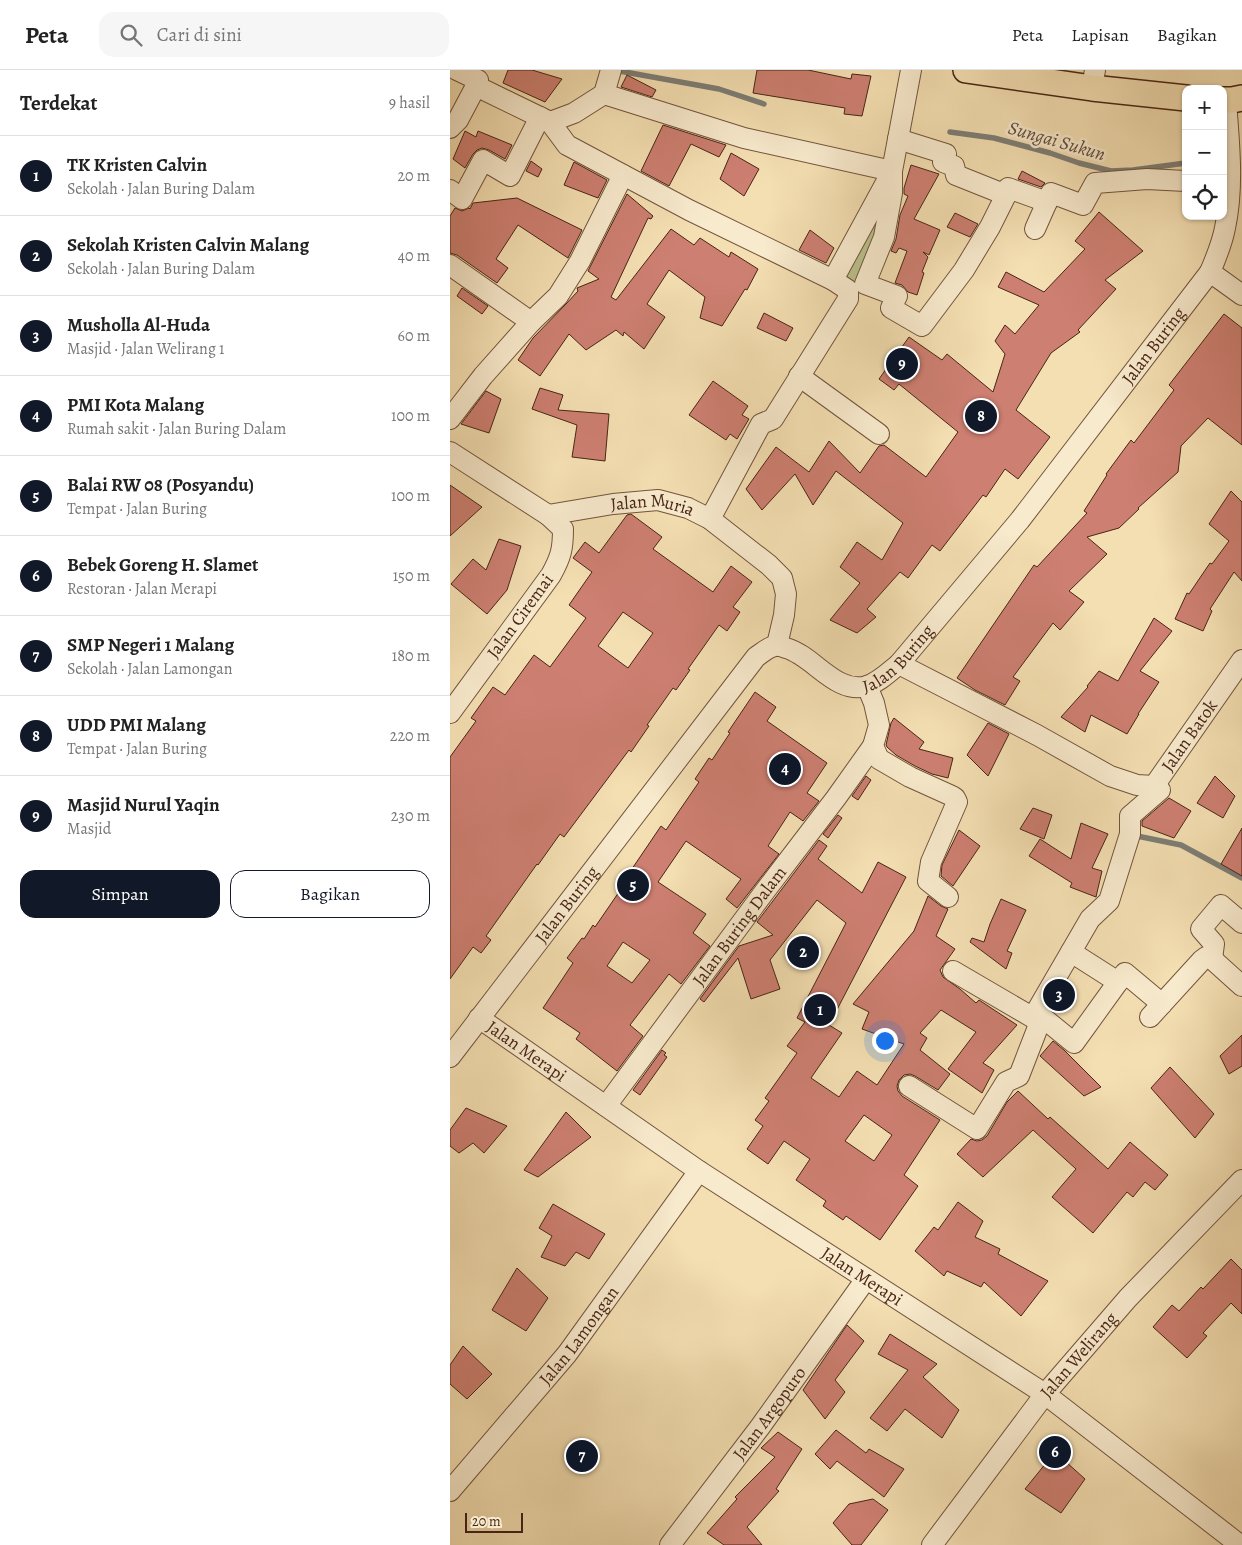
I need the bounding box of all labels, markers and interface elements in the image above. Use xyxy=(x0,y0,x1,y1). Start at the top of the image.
search box xyxy=(99,12,449,57)
text: Peta xyxy=(25,19,69,51)
icon: search xyxy=(117,21,145,49)
text: Cari di sini xyxy=(157,22,242,48)
text: Peta xyxy=(1012,23,1043,47)
text: Lapisan xyxy=(1071,23,1129,47)
text: Bagikan xyxy=(1157,23,1217,47)
map controls xyxy=(1182,85,1227,220)
button: + xyxy=(1182,85,1227,130)
text: Terdekat xyxy=(20,89,98,117)
text: 9 hasil xyxy=(389,92,430,114)
water label: Sungai Sukun xyxy=(1005,115,1108,167)
button: − xyxy=(1182,130,1227,175)
text: TK Kristen Calvin xyxy=(67,152,207,178)
text: 1 xyxy=(33,165,39,187)
text: 20 m xyxy=(397,165,430,187)
button: locate xyxy=(1182,175,1227,220)
text: Sekolah · Jalan Buring Dalam xyxy=(67,178,255,200)
text: Sekolah Kristen Calvin Malang xyxy=(67,232,309,258)
text: 2 xyxy=(32,245,40,267)
text: 40 m xyxy=(398,245,430,267)
text: Sekolah · Jalan Buring Dalam xyxy=(67,258,255,280)
street label: Jalan Buring xyxy=(1116,302,1191,389)
text: Musholla Al-Huda xyxy=(67,312,210,338)
text: 3 xyxy=(33,325,39,347)
text: 60 m xyxy=(398,325,430,347)
text: Masjid · Jalan Welirang 1 xyxy=(67,338,225,360)
pin: 9 xyxy=(886,345,918,383)
text: PMI Kota Malang xyxy=(67,392,204,418)
pin: 8 xyxy=(965,397,997,435)
text: 4 xyxy=(32,405,40,427)
text: 100 m xyxy=(391,405,430,427)
text: Rumah sakit · Jalan Buring Dalam xyxy=(67,418,286,440)
text: Balai RW 08 (Posyandu) xyxy=(67,472,254,498)
text: 5 xyxy=(33,485,39,507)
text: 100 m xyxy=(391,485,430,507)
street label: Jalan Muria xyxy=(610,487,700,522)
text: Tempat · Jalan Buring xyxy=(67,498,207,520)
text: Bebek Goreng H. Slamet xyxy=(67,552,258,578)
text: 6 xyxy=(32,565,40,587)
text: 150 m xyxy=(393,565,430,587)
street label: Jalan Ciremai xyxy=(481,569,559,663)
text: Restoran · Jalan Merapi xyxy=(67,578,217,600)
street label: Jalan Buring xyxy=(860,619,939,699)
text: SMP Negeri 1 Malang xyxy=(67,632,234,658)
text: 7 xyxy=(33,645,39,667)
text: 180 m xyxy=(392,645,430,667)
text: Sekolah · Jalan Lamongan xyxy=(67,658,233,680)
street label: Jalan Batok xyxy=(1156,695,1223,776)
text: UDD PMI Malang xyxy=(67,712,206,738)
text: 8 xyxy=(32,725,40,747)
text: 220 m xyxy=(390,725,430,747)
text: Tempat · Jalan Buring xyxy=(67,738,207,760)
pin: 4 xyxy=(769,750,801,788)
text: Masjid Nurul Yaqin xyxy=(67,792,220,818)
text: 9 xyxy=(32,805,40,827)
text: 230 m xyxy=(391,805,430,827)
text: Masjid xyxy=(67,818,111,840)
street label: Jalan Buring xyxy=(529,861,604,948)
street label: Jalan Buring Dalam xyxy=(687,861,792,991)
pin: 5 xyxy=(617,866,649,904)
button: Simpan xyxy=(20,870,220,918)
button: Bagikan xyxy=(230,870,430,918)
pin: 2 xyxy=(787,933,819,971)
pin: 3 xyxy=(1043,976,1075,1014)
pin: 1 xyxy=(804,991,836,1029)
street label: Jalan Merapi xyxy=(482,1015,572,1087)
your location xyxy=(872,1028,898,1054)
street label: Jalan Merapi xyxy=(817,1241,908,1311)
street label: Jalan Lamongan xyxy=(534,1281,624,1390)
street label: Jalan Welirang xyxy=(1035,1307,1123,1403)
street label: Jalan Argopuro xyxy=(727,1362,811,1465)
pin: 6 xyxy=(1039,1433,1071,1471)
pin: 7 xyxy=(566,1437,598,1475)
scale bar xyxy=(465,1510,522,1533)
text: 20 m xyxy=(472,1512,501,1531)

